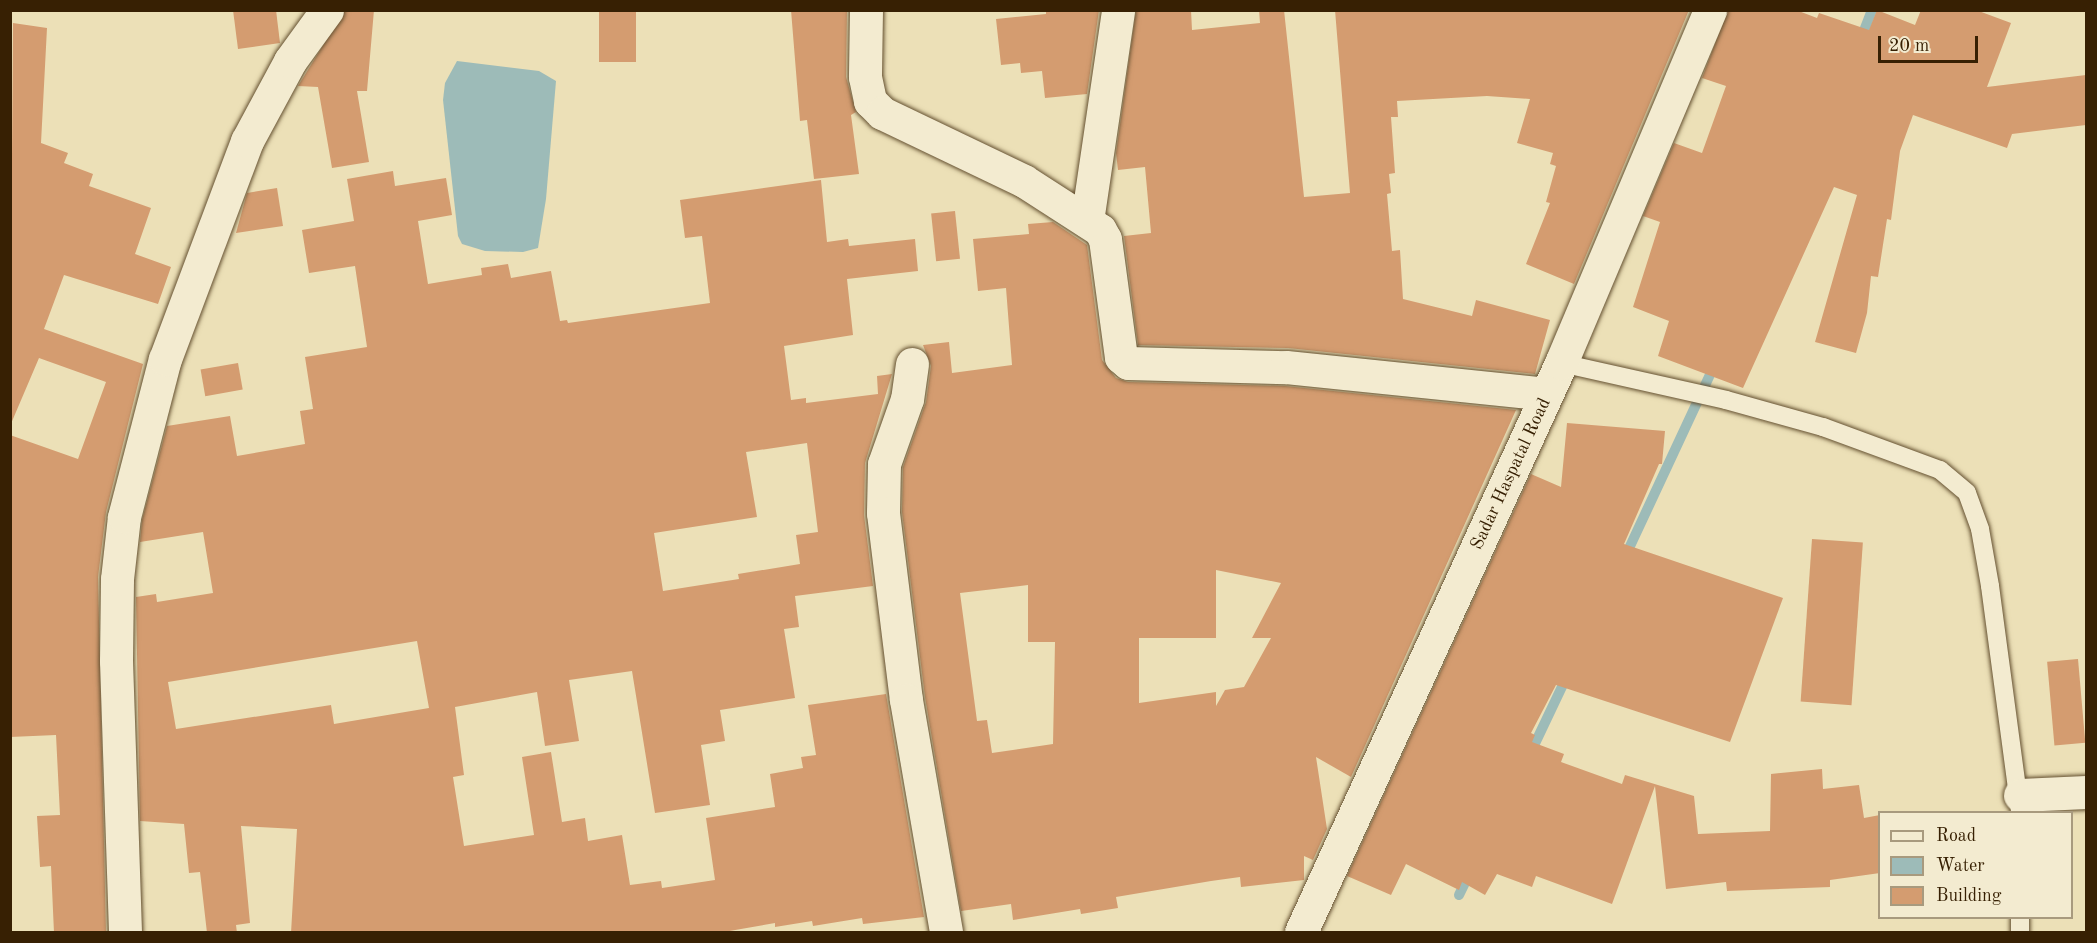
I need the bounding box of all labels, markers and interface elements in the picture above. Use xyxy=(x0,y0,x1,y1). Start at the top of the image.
scale bar xyxy=(1881,24,1982,62)
text: 20 m xyxy=(1889,37,1929,55)
street label: Sadar Haspatal Road xyxy=(1466,395,1556,553)
legend xyxy=(1878,811,2073,919)
text: Road xyxy=(1936,827,1976,845)
text: Water xyxy=(1936,857,1985,875)
text: Building xyxy=(1936,887,2001,905)

